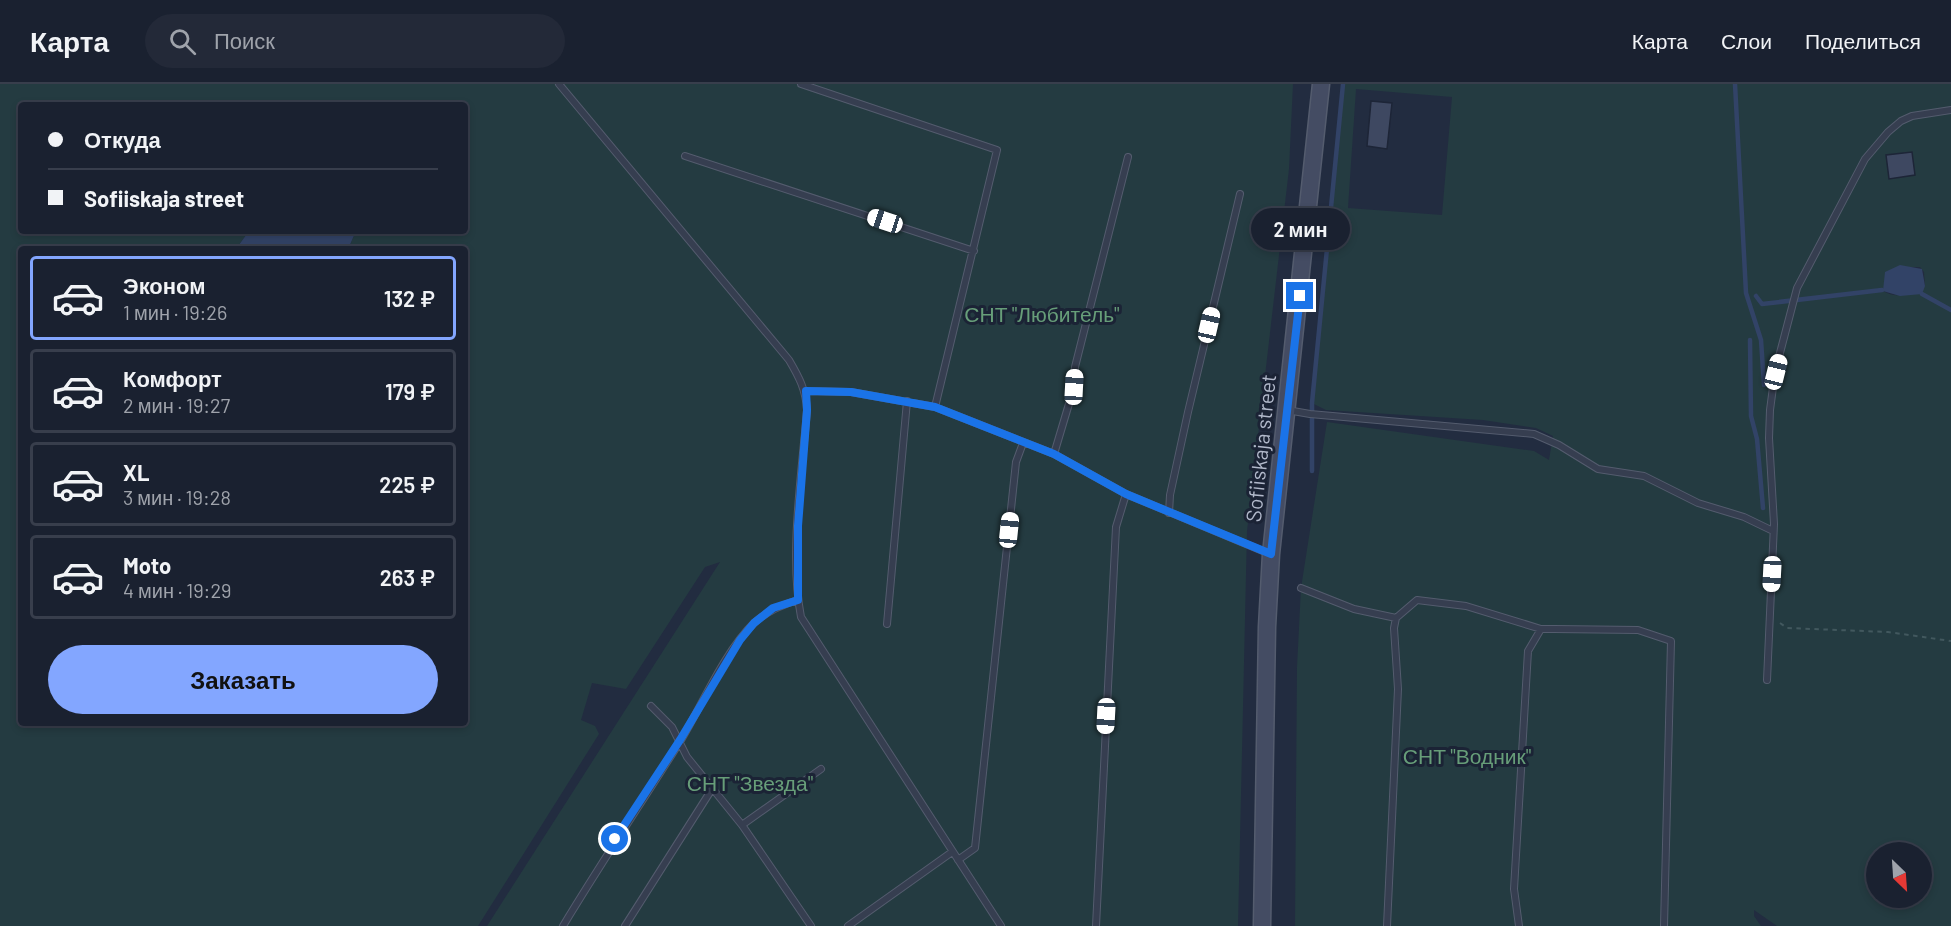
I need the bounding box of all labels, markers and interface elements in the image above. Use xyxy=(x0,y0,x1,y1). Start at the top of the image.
search box xyxy=(145,14,565,68)
text: Карта xyxy=(30,24,109,58)
icon: search xyxy=(166,25,199,58)
text: Поиск xyxy=(214,27,275,53)
text: Карта xyxy=(1632,28,1688,53)
text: Слои xyxy=(1721,28,1772,53)
text: Поделиться xyxy=(1805,28,1921,53)
text: Откуда xyxy=(84,126,161,152)
text: Sofiiskaja street xyxy=(84,185,244,211)
car xyxy=(865,207,905,235)
callout: 2 мин xyxy=(1250,209,1350,251)
text: 2 мин xyxy=(1273,217,1328,241)
icon: car xyxy=(51,271,105,325)
text: Эконом xyxy=(123,272,206,298)
route end xyxy=(1286,282,1313,309)
text: 132 ₽ xyxy=(384,285,435,311)
text: 1 мин · 19:26 xyxy=(123,300,227,324)
park label: СНТ "Любитель" xyxy=(964,301,1120,326)
car xyxy=(1196,305,1222,345)
car xyxy=(1763,352,1789,392)
icon: car xyxy=(51,364,105,418)
text: Комфорт xyxy=(123,365,222,391)
car xyxy=(1064,369,1084,405)
street label: Sofiiskaja street xyxy=(1240,373,1280,523)
text: 179 ₽ xyxy=(385,378,435,404)
text: 2 мин · 19:27 xyxy=(123,393,230,417)
icon: car xyxy=(51,457,105,511)
text: XL xyxy=(123,459,149,485)
text: 225 ₽ xyxy=(379,471,435,497)
text: 3 мин · 19:28 xyxy=(123,485,231,509)
car xyxy=(998,511,1020,549)
icon: car xyxy=(51,550,105,604)
text: Moto xyxy=(123,552,171,578)
car xyxy=(1762,556,1782,592)
text: 263 ₽ xyxy=(380,564,435,590)
text: 4 мин · 19:29 xyxy=(123,578,232,602)
button: Заказать xyxy=(48,645,438,714)
car xyxy=(1096,698,1116,734)
park label: СНТ "Водник" xyxy=(1403,743,1531,768)
park label: СНТ "Звезда" xyxy=(687,770,813,795)
route start xyxy=(601,825,628,852)
north arrow xyxy=(1866,842,1932,908)
map controls xyxy=(1866,842,1932,908)

